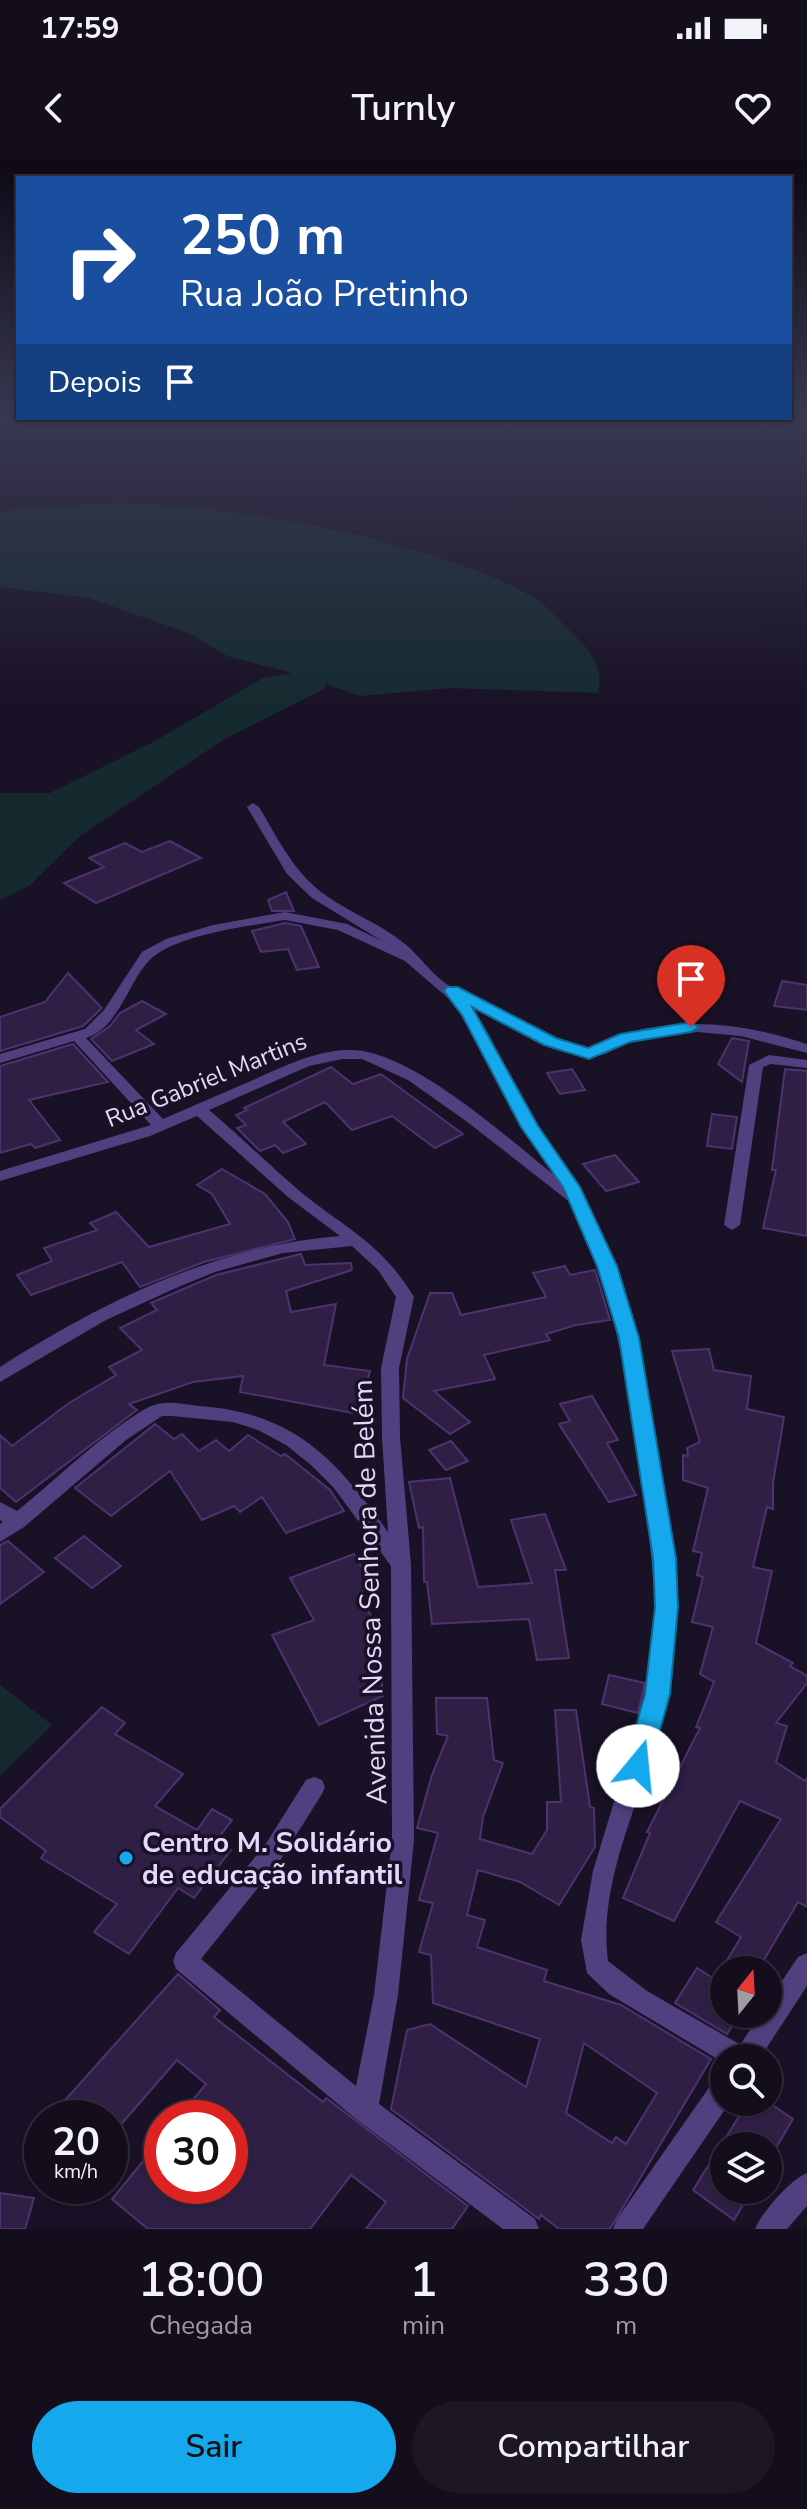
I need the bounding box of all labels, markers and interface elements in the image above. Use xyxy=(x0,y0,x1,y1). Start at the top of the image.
text: 17:59 xyxy=(40,8,119,49)
text: Turnly xyxy=(352,84,455,133)
icon: back xyxy=(32,86,76,130)
icon: heart xyxy=(731,86,775,130)
text: 250 m xyxy=(180,197,345,274)
icon: right xyxy=(48,208,152,312)
text: Rua João Pretinho xyxy=(180,270,469,319)
icon: arrive xyxy=(158,360,202,404)
text: Depois xyxy=(48,362,142,403)
pin xyxy=(657,945,725,1027)
icon: arrive xyxy=(669,957,713,1001)
street label: Rua Gabriel Martins xyxy=(101,1025,311,1135)
street label: Avenida Nossa Senhora de Belém xyxy=(344,1379,396,1805)
position arrow xyxy=(596,1724,680,1808)
place label: Centro M. Solidário de educação infantil xyxy=(142,1824,402,1894)
marker: Centro M. Solidário de educação infantil xyxy=(117,1849,135,1867)
north arrow xyxy=(710,1956,782,2028)
map controls xyxy=(710,1956,782,2204)
button: search xyxy=(710,2044,782,2116)
speed limit sign: 30 xyxy=(144,2100,248,2204)
text: 20 xyxy=(52,2115,100,2169)
button: layers xyxy=(710,2132,782,2204)
text: km/h xyxy=(54,2158,98,2185)
text: 18:00 xyxy=(138,2247,264,2313)
text: 1 xyxy=(409,2247,438,2313)
text: 330 xyxy=(583,2247,669,2313)
text: Chegada xyxy=(149,2308,253,2343)
text: min xyxy=(402,2308,445,2343)
text: m xyxy=(615,2308,637,2343)
button: Sair xyxy=(32,2401,396,2493)
button: Compartilhar xyxy=(412,2401,775,2493)

